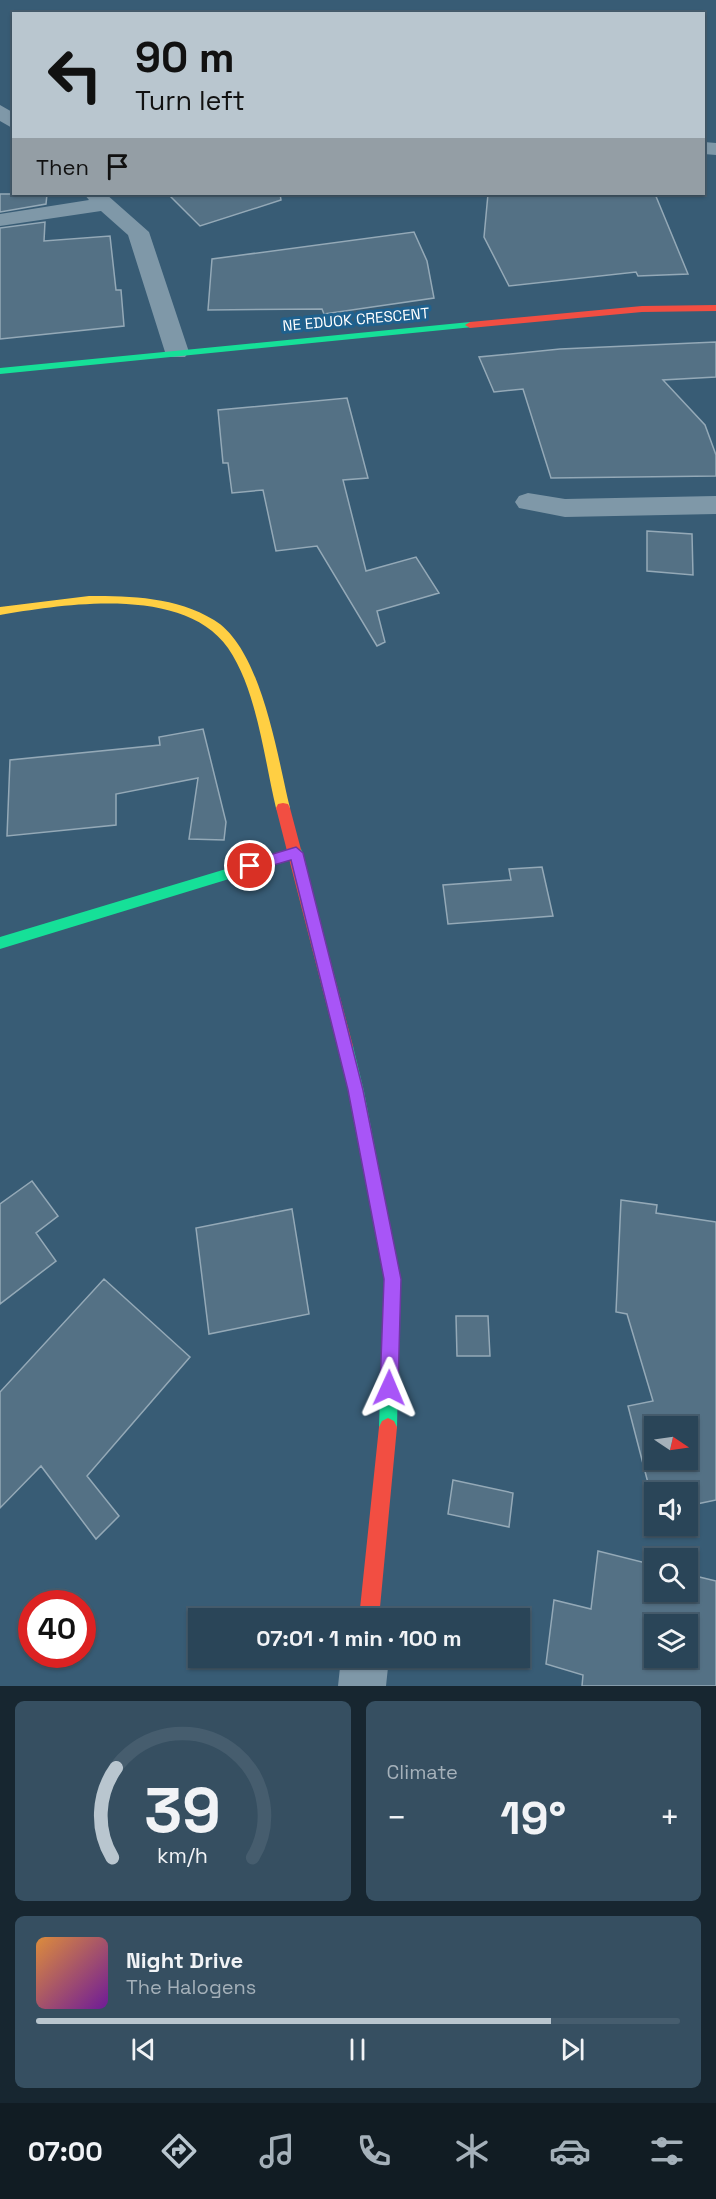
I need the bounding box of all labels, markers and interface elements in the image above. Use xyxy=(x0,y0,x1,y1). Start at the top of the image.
text: 90 m xyxy=(135,31,235,84)
icon: left xyxy=(36,36,114,114)
text: Turn left xyxy=(135,83,245,118)
icon: arrive xyxy=(101,150,134,183)
text: Then xyxy=(36,153,89,181)
street label: NE EDUOK CRESCENT xyxy=(282,303,430,335)
pin xyxy=(224,840,275,891)
icon: arrive xyxy=(233,849,266,882)
position arrow xyxy=(357,1356,421,1420)
north arrow xyxy=(644,1416,698,1470)
map controls xyxy=(644,1416,698,1668)
button: sound xyxy=(644,1482,698,1536)
button: search xyxy=(644,1548,698,1602)
speed limit sign: 40 xyxy=(18,1590,96,1668)
button: layers xyxy=(644,1614,698,1668)
text: 07:01 · 1 min · 100 m xyxy=(256,1624,462,1652)
text: Climate xyxy=(387,1759,458,1785)
text: 39 xyxy=(144,1771,221,1850)
text: 19° xyxy=(500,1790,566,1847)
text: − xyxy=(387,1797,407,1839)
text: + xyxy=(660,1797,680,1839)
text: km/h xyxy=(157,1842,208,1869)
text: Night Drive xyxy=(126,1946,243,1974)
text: The Halogens xyxy=(126,1974,256,2000)
icon: previous xyxy=(127,2033,160,2066)
icon: pause xyxy=(341,2033,374,2066)
icon: next xyxy=(556,2033,589,2066)
icon: directions xyxy=(158,2130,200,2172)
icon: music xyxy=(256,2130,298,2172)
icon: phone xyxy=(353,2130,395,2172)
icon: climate xyxy=(451,2130,493,2172)
icon: car xyxy=(549,2130,591,2172)
icon: filters xyxy=(646,2130,688,2172)
text: 07:00 xyxy=(28,2134,103,2169)

